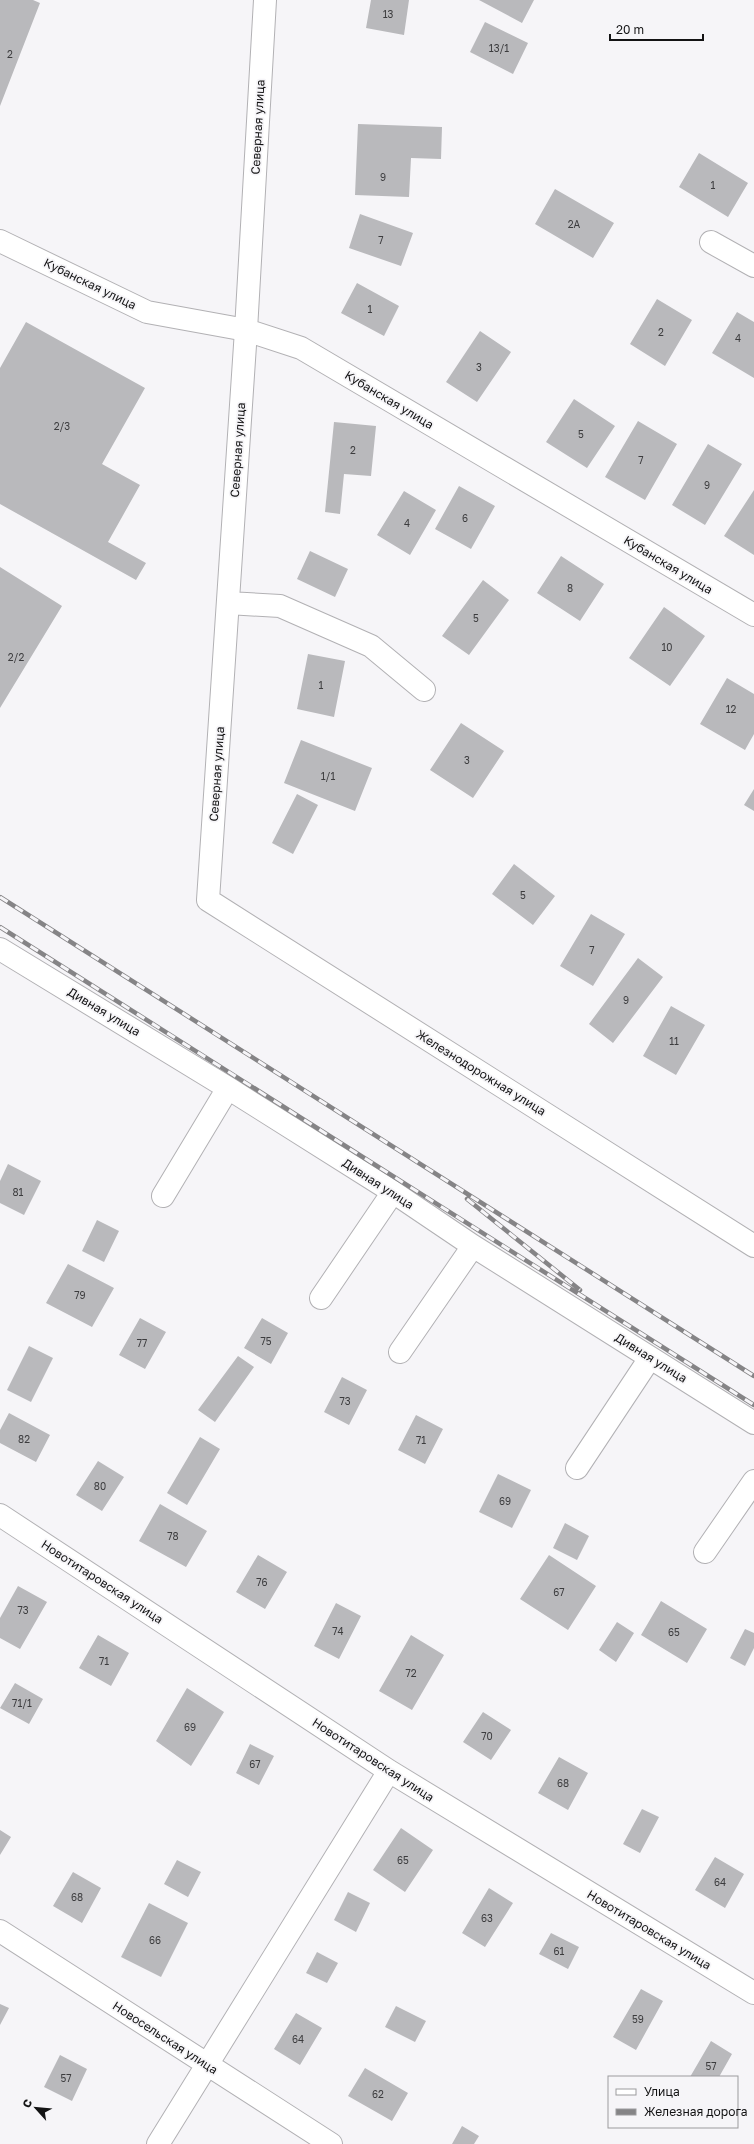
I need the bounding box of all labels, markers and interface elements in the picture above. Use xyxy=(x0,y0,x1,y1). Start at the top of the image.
house number: 13 xyxy=(383,8,393,20)
scale bar xyxy=(610,16,703,42)
text: 20 m xyxy=(616,22,644,37)
house number: 13/1 xyxy=(489,42,509,54)
house number: 2 xyxy=(7,48,13,60)
street label: Северная улица xyxy=(248,79,267,175)
house number: 9 xyxy=(380,171,386,183)
house number: 1 xyxy=(711,179,716,191)
house number: 2А xyxy=(568,218,581,230)
house number: 7 xyxy=(378,234,384,246)
street label: Кубанская улица xyxy=(42,255,139,312)
house number: 1 xyxy=(368,303,373,315)
house number: 2 xyxy=(658,326,664,338)
house number: 4 xyxy=(735,332,741,344)
house number: 3 xyxy=(476,361,482,373)
street label: Кубанская улица xyxy=(342,367,436,432)
street label: Северная улица xyxy=(227,402,248,498)
house number: 2/3 xyxy=(54,420,70,432)
house number: 5 xyxy=(578,428,584,440)
house number: 2 xyxy=(350,444,356,456)
house number: 7 xyxy=(638,454,644,466)
house number: 9 xyxy=(704,479,710,491)
house number: 6 xyxy=(462,512,468,524)
house number: 4 xyxy=(404,517,410,529)
street label: Кубанская улица xyxy=(621,532,715,597)
house number: 8 xyxy=(567,582,573,594)
house number: 5 xyxy=(473,612,479,624)
house number: 10 xyxy=(661,641,673,653)
house number: 2/2 xyxy=(8,651,24,663)
house number: 1 xyxy=(319,679,324,691)
house number: 12 xyxy=(726,703,737,715)
street label: Северная улица xyxy=(206,726,227,822)
house number: 3 xyxy=(464,754,470,766)
house number: 1/1 xyxy=(321,770,335,782)
house number: 5 xyxy=(520,889,526,901)
house number: 7 xyxy=(589,944,595,956)
street label: Дивная улица xyxy=(65,984,143,1039)
house number: 9 xyxy=(623,994,629,1006)
street label: Железнодорожная улица xyxy=(414,1026,549,1119)
house number: 11 xyxy=(669,1035,679,1047)
street label: Дивная улица xyxy=(340,1155,417,1212)
house number: 81 xyxy=(13,1186,24,1198)
house number: 79 xyxy=(74,1289,86,1301)
street label: Дивная улица xyxy=(613,1329,690,1386)
house number: 75 xyxy=(260,1335,272,1347)
house number: 77 xyxy=(137,1337,147,1349)
house number: 73 xyxy=(339,1395,351,1407)
house number: 82 xyxy=(18,1433,30,1445)
house number: 71 xyxy=(416,1434,426,1446)
house number: 80 xyxy=(94,1480,106,1492)
house number: 69 xyxy=(499,1495,511,1507)
house number: 78 xyxy=(167,1530,179,1542)
street label: Новотитаровская улица xyxy=(39,1537,166,1627)
house number: 76 xyxy=(256,1576,268,1588)
house number: 67 xyxy=(553,1586,565,1598)
house number: 73 xyxy=(17,1604,29,1616)
house number: 74 xyxy=(332,1625,344,1637)
house number: 65 xyxy=(668,1626,680,1638)
house number: 71 xyxy=(99,1655,109,1667)
house number: 72 xyxy=(405,1667,417,1679)
house number: 71/1 xyxy=(12,1697,32,1709)
street label: Новотитаровская улица xyxy=(310,1715,437,1805)
house number: 69 xyxy=(184,1721,196,1733)
house number: 70 xyxy=(481,1730,493,1742)
house number: 67 xyxy=(249,1758,261,1770)
house number: 68 xyxy=(557,1777,569,1789)
house number: 65 xyxy=(397,1854,409,1866)
house number: 64 xyxy=(714,1876,726,1888)
street label: Новотитаровская улица xyxy=(584,1887,714,1973)
house number: 68 xyxy=(71,1891,83,1903)
house number: 63 xyxy=(481,1912,493,1924)
house number: 66 xyxy=(149,1934,161,1946)
house number: 61 xyxy=(554,1945,565,1957)
street label: Новосельская улица xyxy=(110,1998,221,2077)
house number: 59 xyxy=(632,2013,644,2025)
house number: 64 xyxy=(292,2033,304,2045)
house number: 57 xyxy=(705,2060,717,2072)
house number: 57 xyxy=(60,2072,72,2084)
legend xyxy=(608,2076,738,2128)
text: Улица xyxy=(644,2084,680,2099)
north arrow xyxy=(16,2088,56,2128)
house number: 62 xyxy=(372,2088,384,2100)
text: С xyxy=(19,2097,34,2110)
text: Железная дорога xyxy=(644,2104,747,2119)

